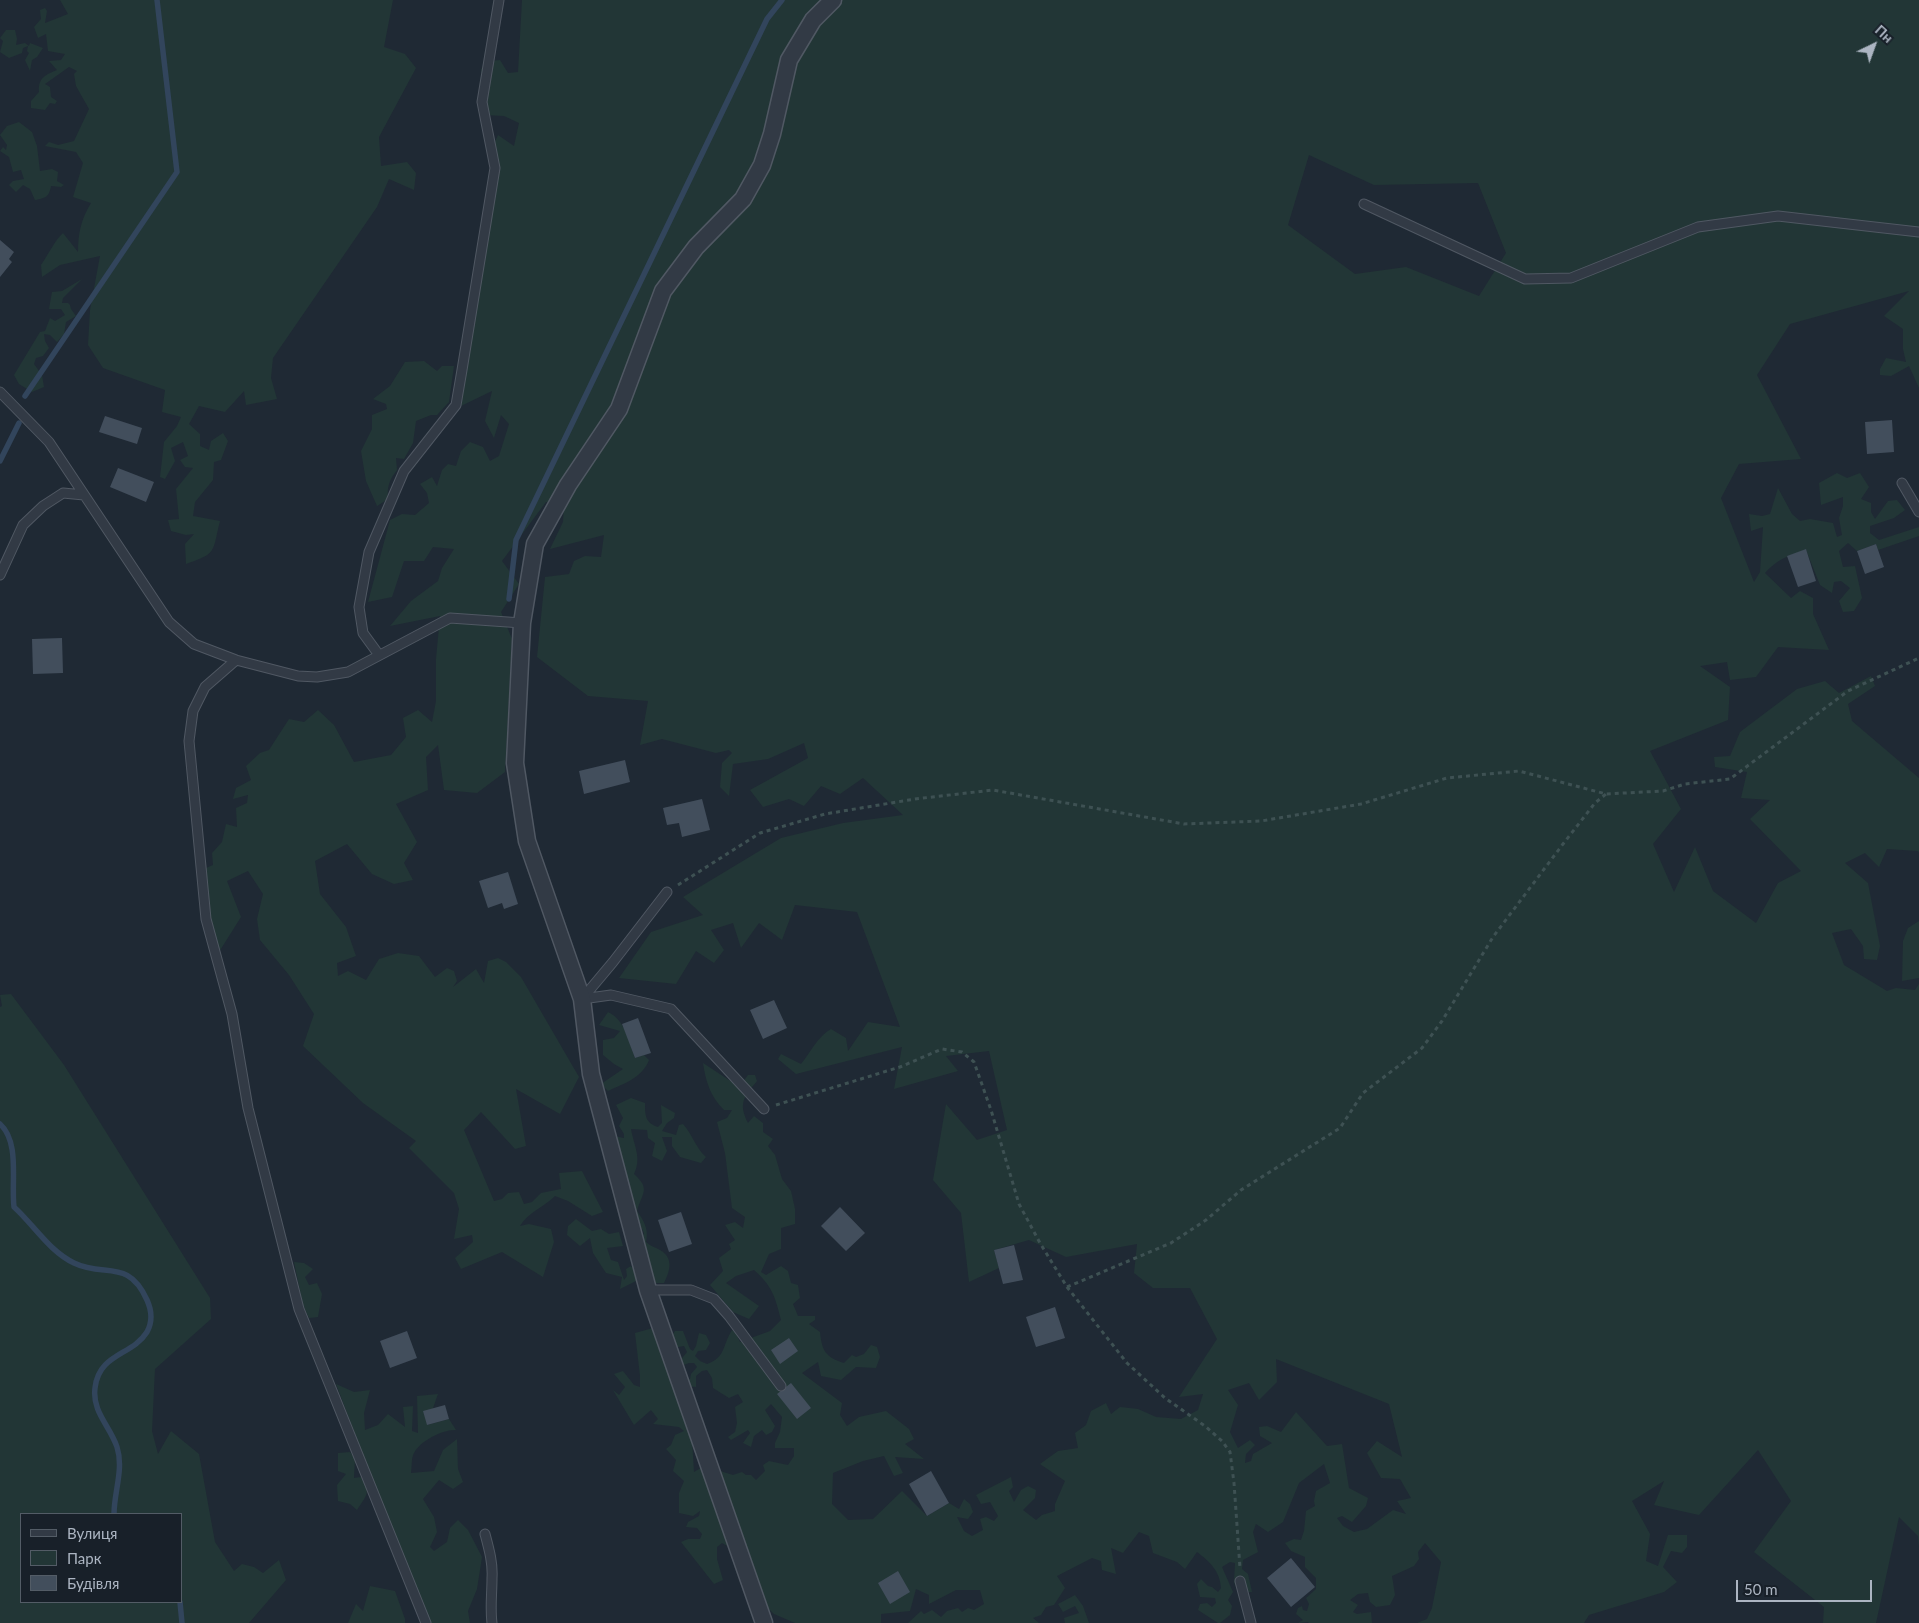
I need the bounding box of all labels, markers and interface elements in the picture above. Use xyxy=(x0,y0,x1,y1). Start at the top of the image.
north arrow xyxy=(1849,20,1899,70)
text: Пн xyxy=(1872,21,1897,46)
legend xyxy=(20,1513,182,1603)
text: Вулиця xyxy=(67,1524,117,1542)
text: Парк xyxy=(67,1549,101,1567)
scale bar xyxy=(1739,1570,1875,1602)
text: Будівля xyxy=(67,1574,119,1592)
text: 50 m xyxy=(1744,1580,1778,1598)

